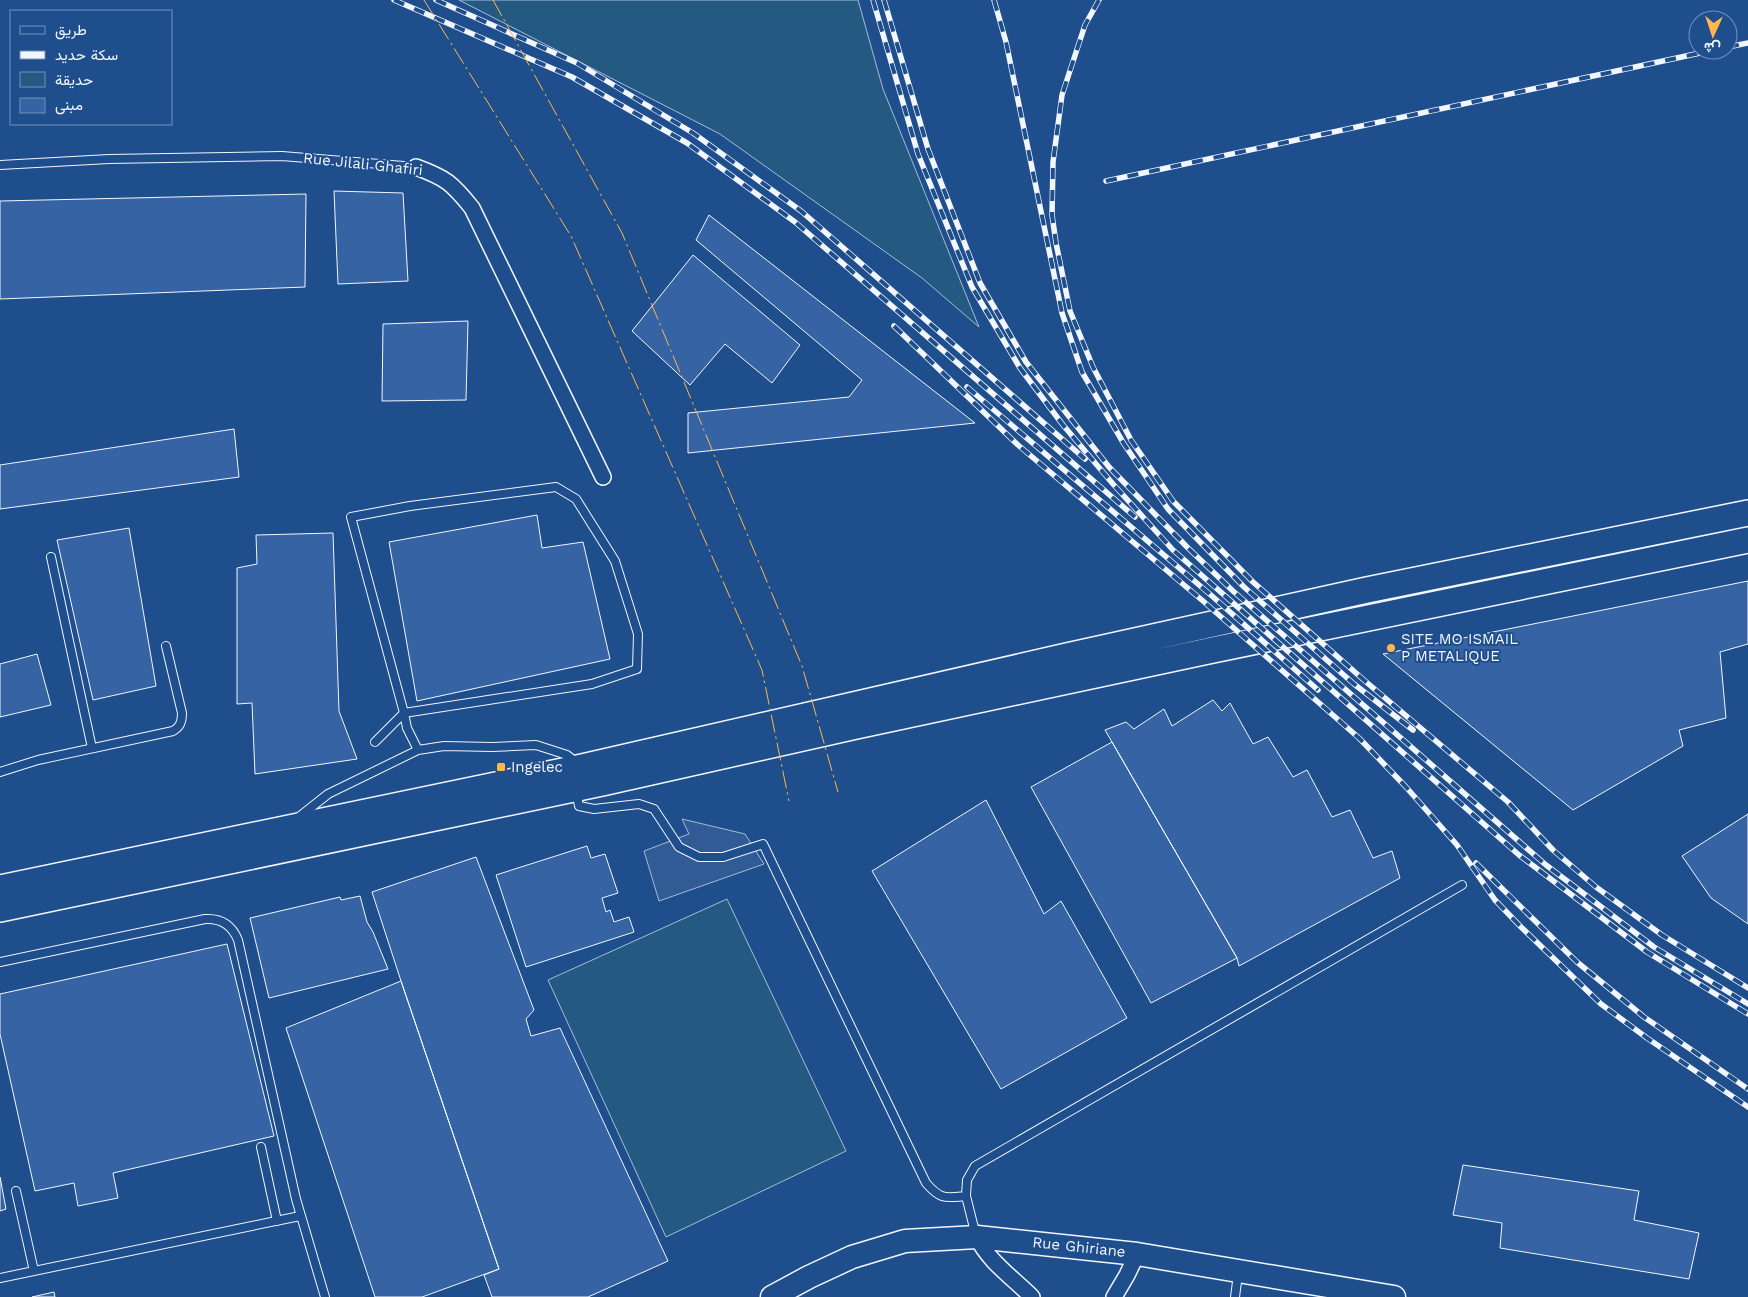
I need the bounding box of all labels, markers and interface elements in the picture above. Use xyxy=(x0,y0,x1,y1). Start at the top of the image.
legend xyxy=(10,10,172,125)
north arrow xyxy=(1688,10,1738,60)
text: طريق xyxy=(55,21,87,40)
text: ش xyxy=(1703,39,1721,56)
text: سكة حديد xyxy=(55,46,118,64)
text: حديقة xyxy=(55,71,93,89)
text: مبنى xyxy=(55,96,83,115)
street label: Rue Jilali Ghafiri xyxy=(302,149,424,179)
place label: SITE MO ISMAIL P METALIQUE xyxy=(1401,630,1518,665)
marker: SITE MO ISMAIL P METALIQUE xyxy=(1385,642,1397,654)
place label: Ingelec xyxy=(511,758,563,776)
marker: Ingelec xyxy=(495,761,507,773)
street label: Rue Ghiriane xyxy=(1032,1233,1126,1261)

